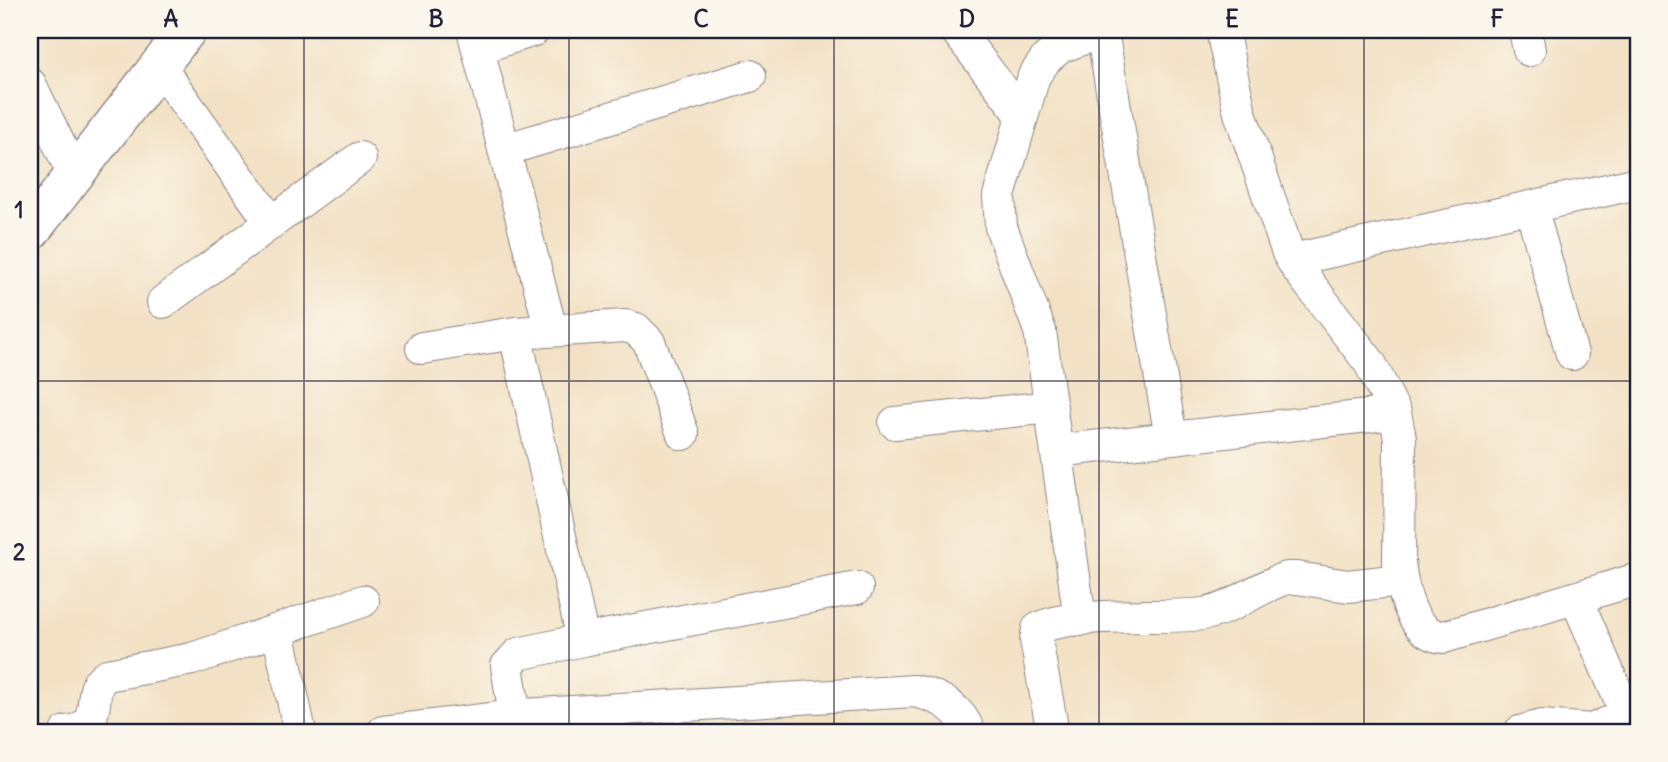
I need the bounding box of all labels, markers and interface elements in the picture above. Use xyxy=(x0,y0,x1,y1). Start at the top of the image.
text: A xyxy=(164,4,179,33)
text: B xyxy=(428,4,444,33)
text: C xyxy=(693,4,709,33)
text: D xyxy=(959,4,975,33)
text: E xyxy=(1225,4,1239,33)
text: F xyxy=(1490,4,1504,33)
text: 1 xyxy=(14,195,24,224)
text: 2 xyxy=(13,537,26,566)

